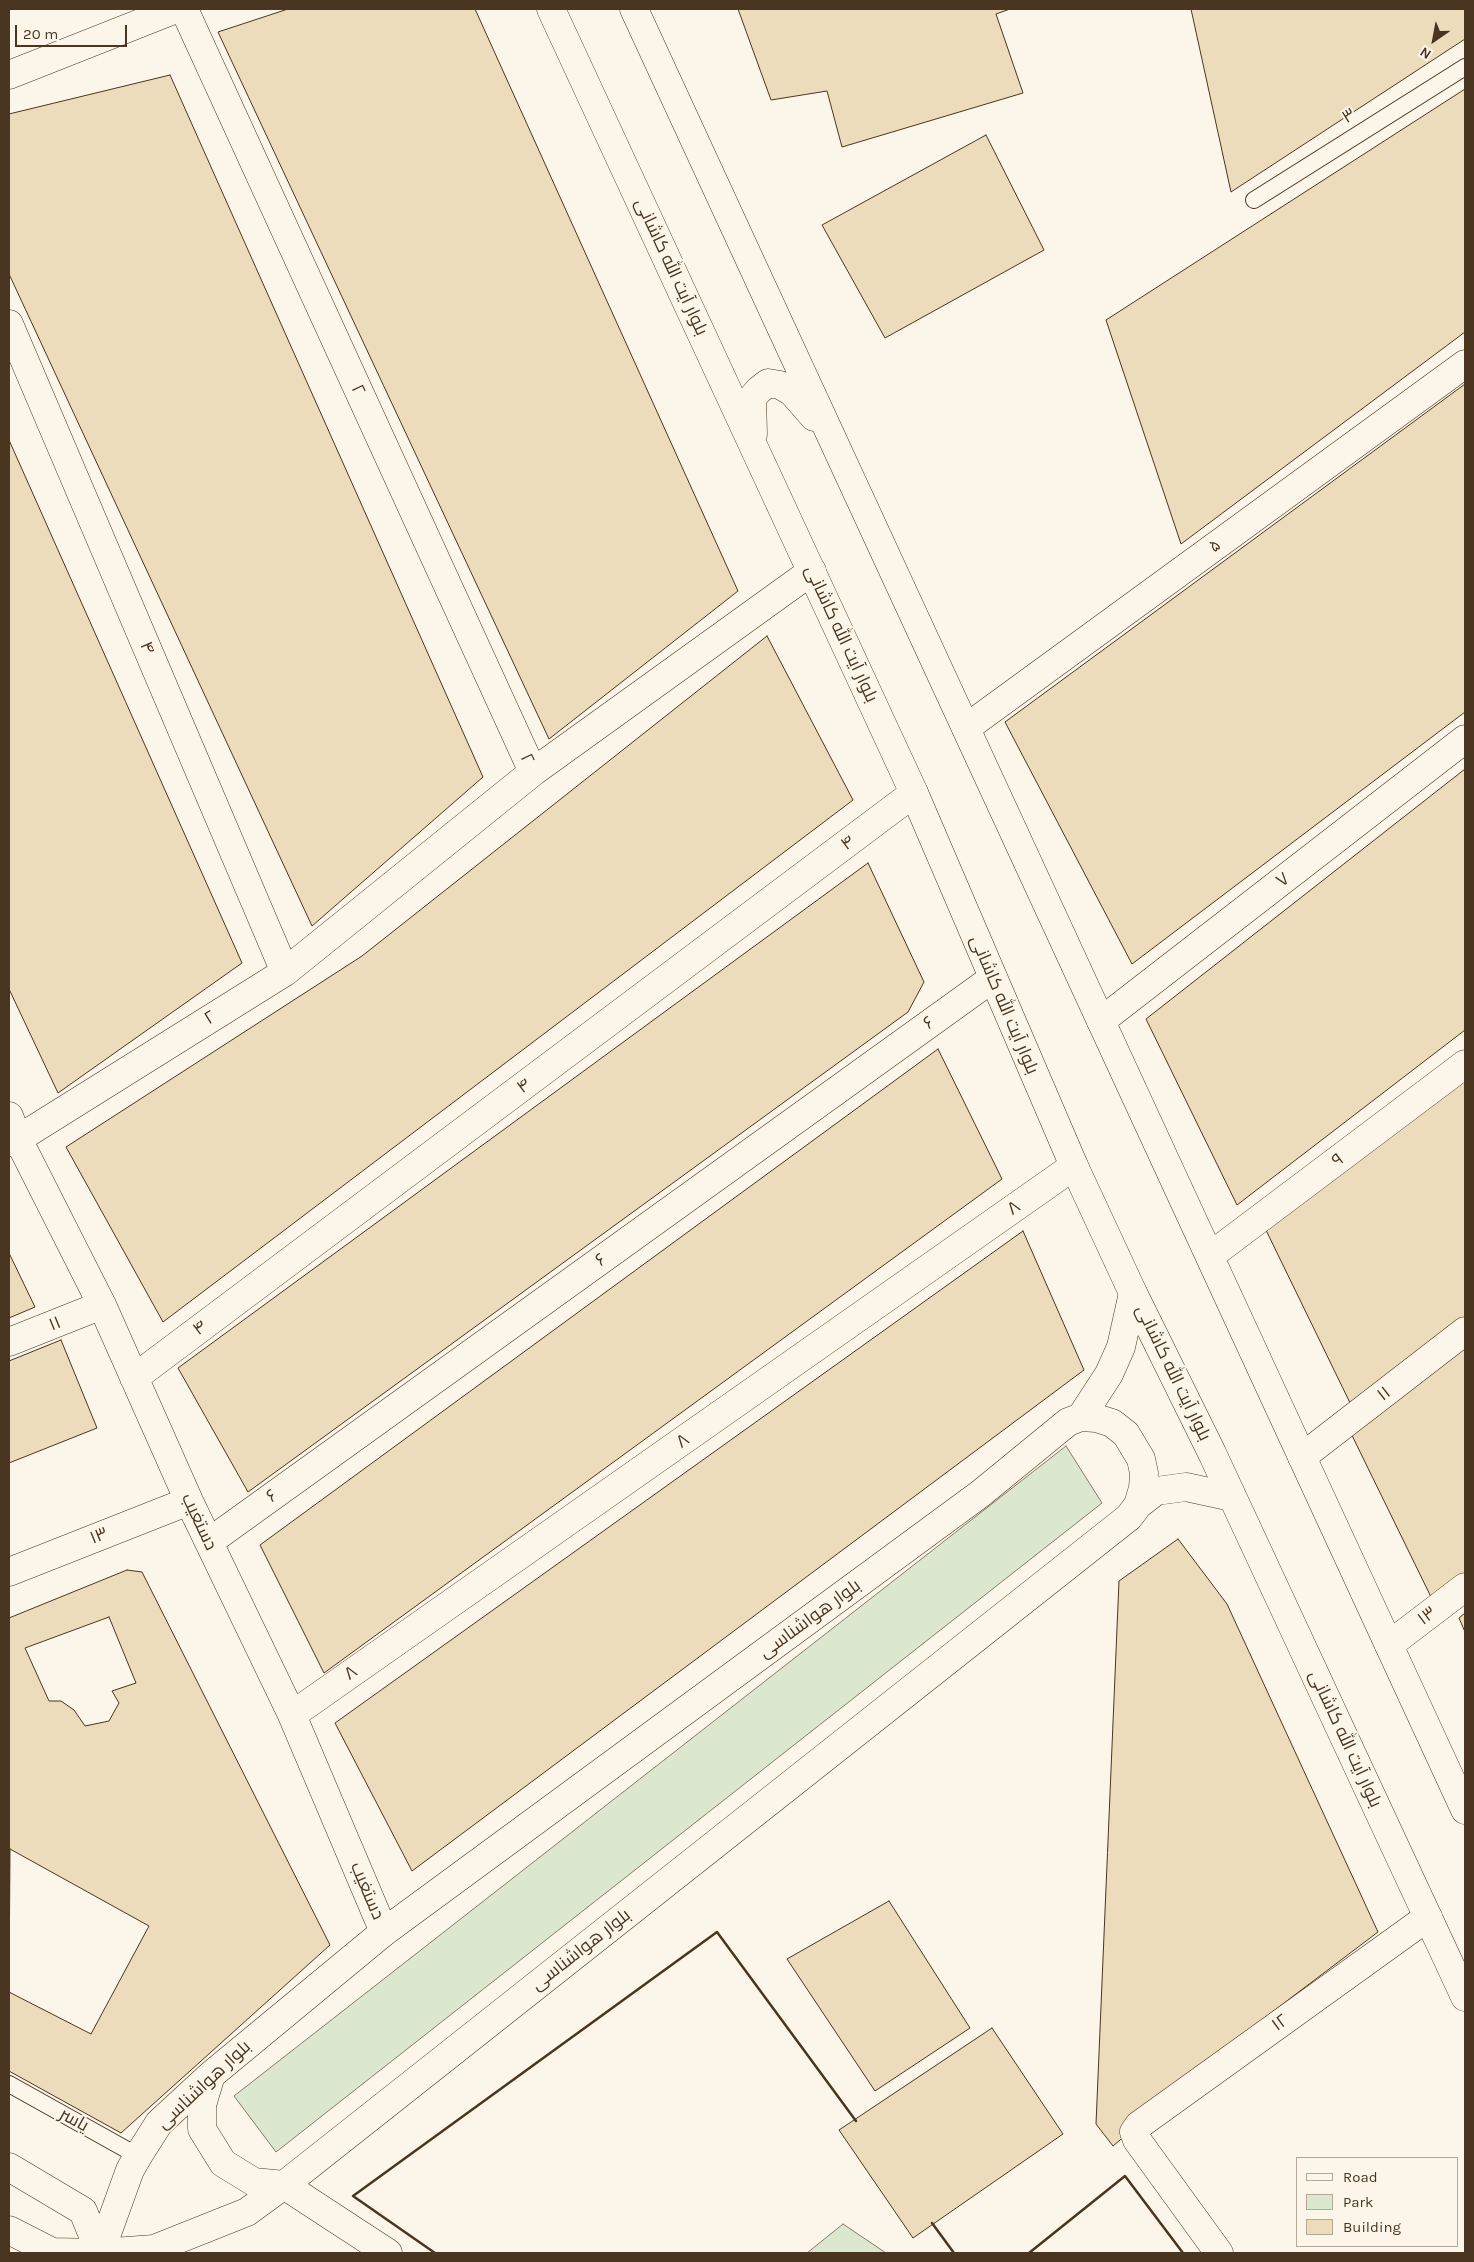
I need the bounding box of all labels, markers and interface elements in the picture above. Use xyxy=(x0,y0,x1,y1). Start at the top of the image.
scale bar xyxy=(18,15,130,47)
north arrow xyxy=(1409,15,1459,65)
text: 20 m xyxy=(23,25,58,43)
text: N xyxy=(1417,43,1434,63)
street label: ۳ xyxy=(1338,104,1360,128)
street label: بلوار آیت الله کاشانی xyxy=(630,195,712,339)
street label: ۲ xyxy=(346,381,370,399)
street label: ۵ xyxy=(1205,534,1225,558)
street label: بلوار آیت الله کاشانی xyxy=(800,562,882,706)
street label: ۴ xyxy=(135,638,159,658)
street label: ۲ xyxy=(515,750,539,768)
street label: ۴ xyxy=(837,831,859,855)
street label: ۷ xyxy=(1272,868,1294,892)
street label: بلوار آیت الله کاشانی xyxy=(965,932,1043,1078)
street label: ۲ xyxy=(200,1006,220,1030)
street label: ۶ xyxy=(919,1012,939,1034)
street label: ۴ xyxy=(513,1074,535,1098)
street label: ۹ xyxy=(1328,1149,1348,1171)
street label: ۸ xyxy=(1003,1196,1025,1220)
street label: ۶ xyxy=(591,1249,611,1271)
street label: بلوار آیت الله کاشانی xyxy=(1131,1301,1215,1445)
street label: ۱۱ xyxy=(46,1312,64,1336)
street label: ۴ xyxy=(189,1316,211,1340)
street label: ۱۱ xyxy=(1373,1382,1395,1406)
street label: ۸ xyxy=(672,1429,694,1453)
street label: ۶ xyxy=(262,1485,282,1507)
street label: دستغیب xyxy=(176,1490,222,1554)
street label: ۱۳ xyxy=(87,1523,111,1549)
street label: بلوار هواشناسی xyxy=(755,1575,865,1663)
street label: ۱۳ xyxy=(1413,1602,1441,1630)
street label: ۸ xyxy=(340,1661,362,1685)
street label: بلوار آیت الله کاشانی xyxy=(1304,1667,1386,1811)
street label: دستغیب xyxy=(345,1859,389,1923)
street label: بلوار هواشناسی xyxy=(527,1904,635,1996)
street label: ۱۲ xyxy=(1268,2010,1292,2036)
street label: بلوار هواشناسی xyxy=(153,2036,255,2134)
street label: یاسر xyxy=(56,2103,92,2137)
legend xyxy=(1296,2157,1459,2247)
text: Road xyxy=(1343,2168,1378,2186)
text: Park xyxy=(1343,2193,1373,2211)
text: Building xyxy=(1343,2218,1401,2236)

